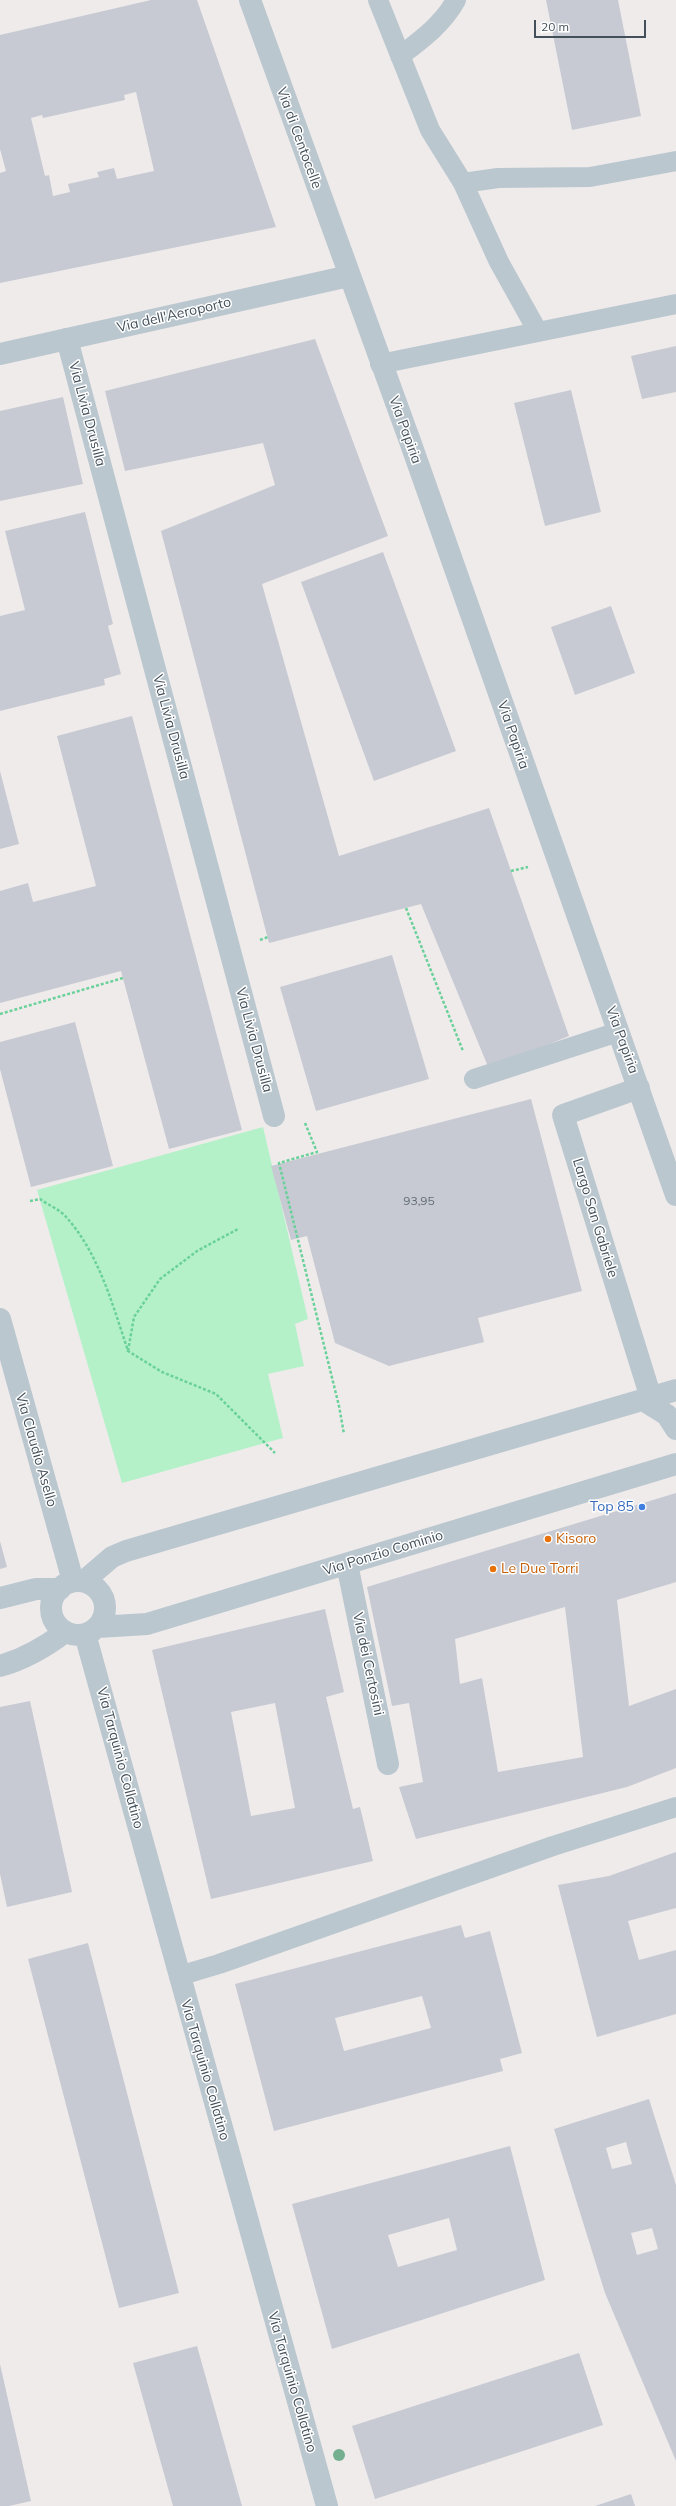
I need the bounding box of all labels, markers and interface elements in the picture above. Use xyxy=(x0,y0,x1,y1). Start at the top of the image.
scale bar xyxy=(536,12,648,38)
text: 20 m xyxy=(541,19,569,34)
street label: Via di Centocelle xyxy=(273,85,325,191)
street label: Via dell'Aeroporto xyxy=(115,294,233,336)
street label: Via Livia Drusilla xyxy=(65,360,109,468)
street label: Via Papiria xyxy=(385,394,425,466)
street label: Via Livia Drusilla xyxy=(149,673,193,781)
street label: Via Papiria xyxy=(494,699,532,771)
street label: Via Livia Drusilla xyxy=(232,986,276,1094)
street label: Via Papiria xyxy=(602,1004,642,1076)
street label: Largo San Gabriele xyxy=(569,1156,621,1280)
house number: 93,95 xyxy=(403,1194,435,1208)
street label: Via Claudio Asello xyxy=(12,1391,60,1509)
place label: Top 85 xyxy=(590,1499,634,1515)
marker: Top 85 xyxy=(637,1502,647,1512)
street label: Via Ponzio Cominio xyxy=(321,1527,445,1579)
place label: Kisoro xyxy=(556,1531,596,1547)
marker: Kisoro xyxy=(543,1534,553,1544)
place label: Le Due Torri xyxy=(501,1561,579,1577)
marker: Le Due Torri xyxy=(488,1564,498,1574)
street label: Via dei Certosini xyxy=(349,1611,387,1717)
street label: Via Tarquinio Collatino xyxy=(93,1686,147,1830)
street label: Via Tarquinio Collatino xyxy=(177,1998,233,2142)
street label: Via Tarquinio Collatino xyxy=(264,2310,320,2454)

